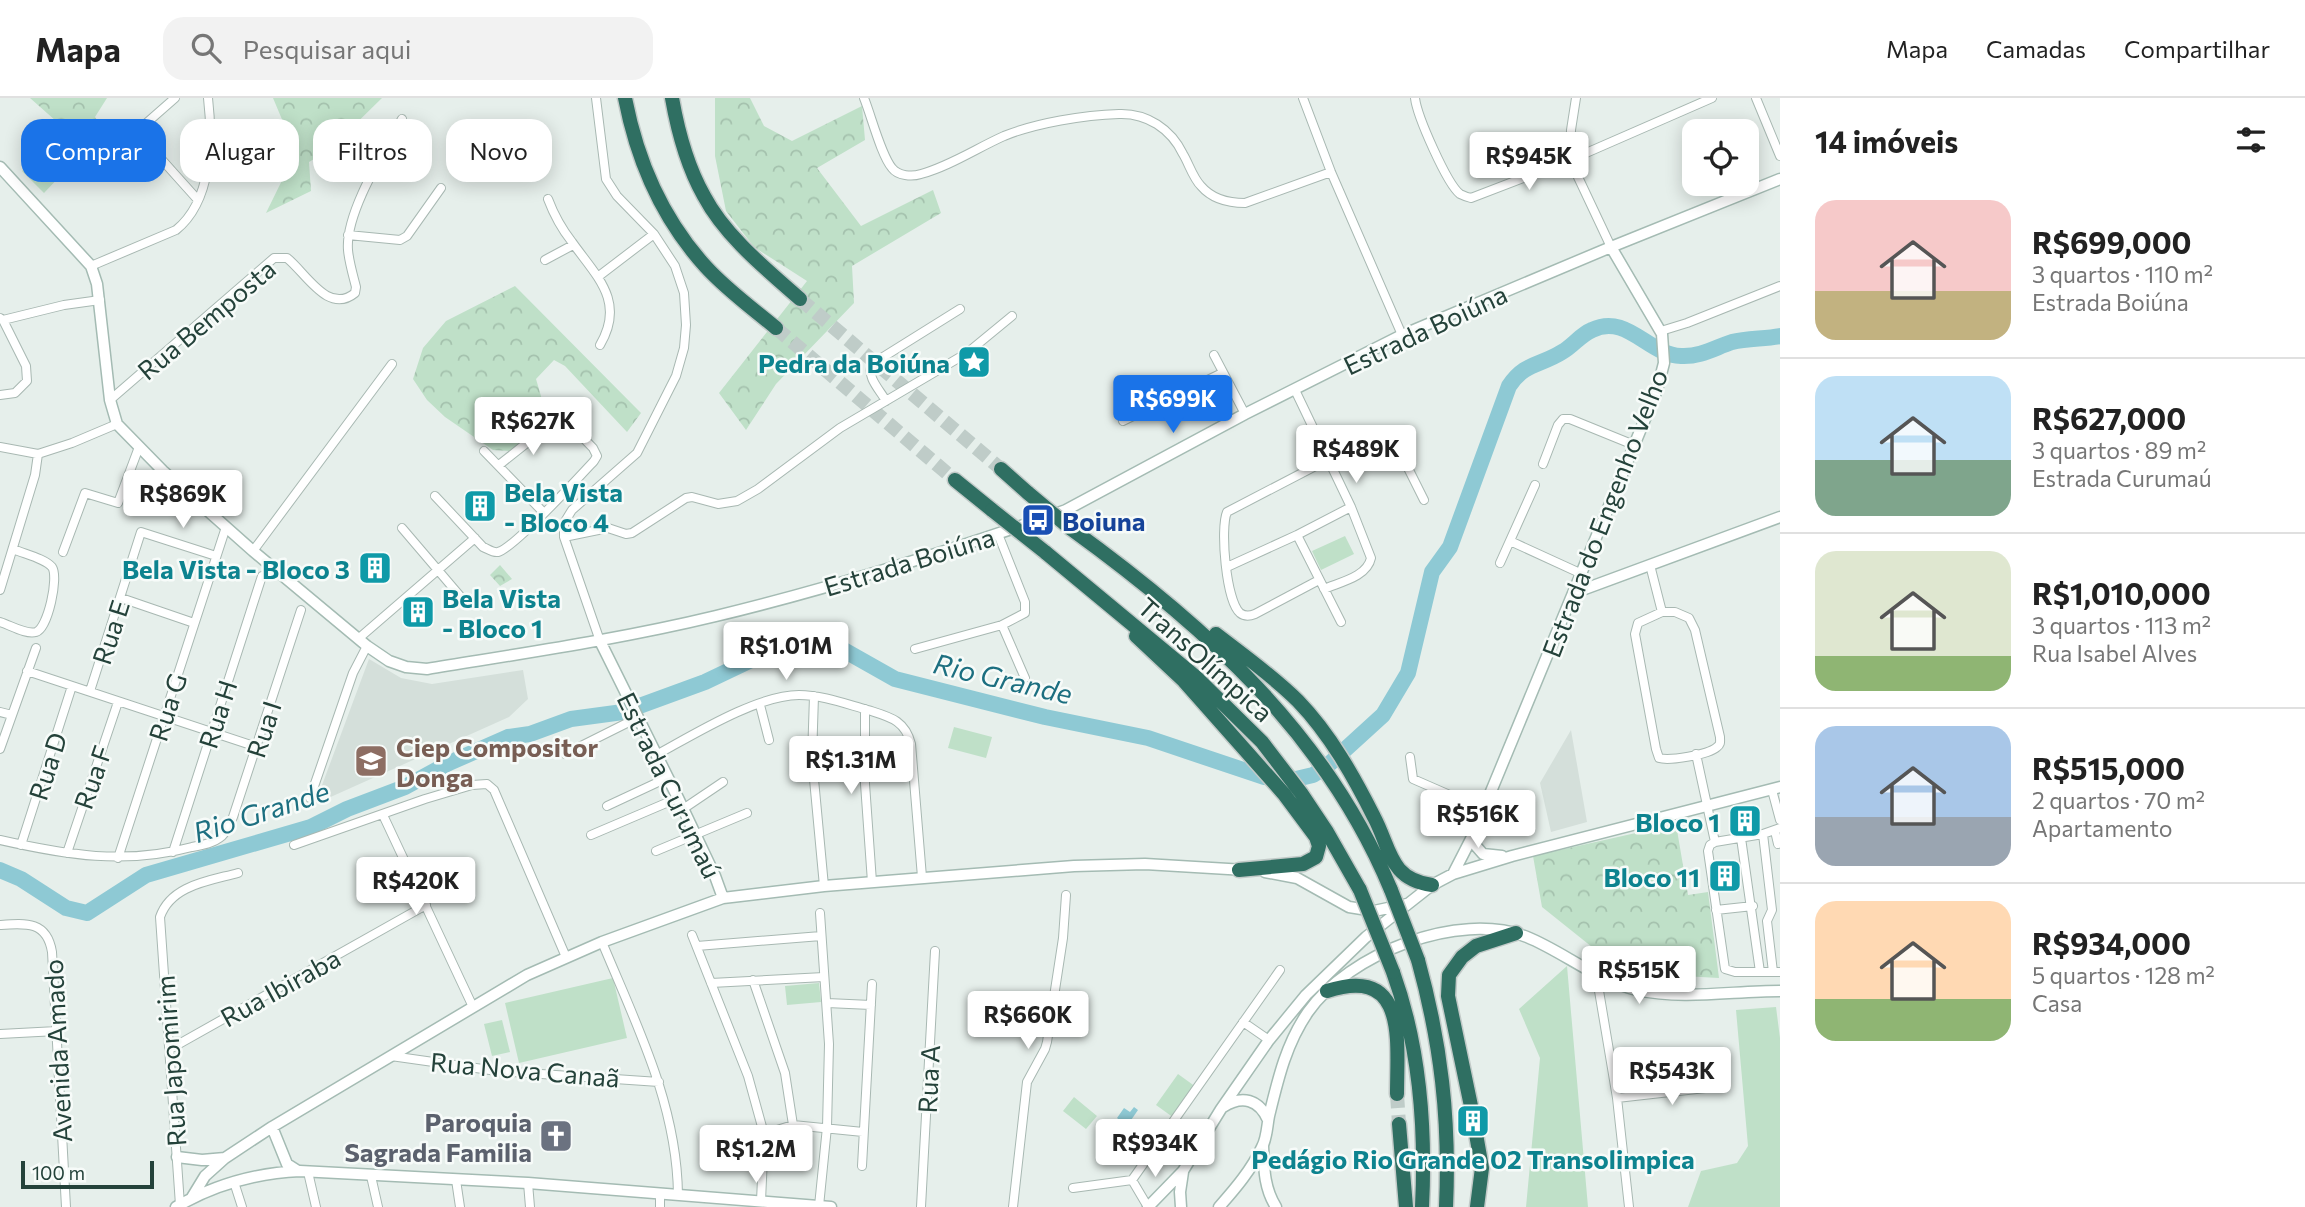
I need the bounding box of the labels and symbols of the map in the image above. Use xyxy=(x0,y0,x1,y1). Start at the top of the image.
pin: R$945K xyxy=(1472,132,1586,192)
street label: Rua Bemposta xyxy=(131,252,281,386)
street label: Estrada Boiúna xyxy=(1338,278,1512,380)
place icon: Pedra da Boiúna xyxy=(955,343,993,381)
place label: Pedra da Boiúna xyxy=(758,347,950,378)
street label: Estrada do Engenho Velho xyxy=(1535,365,1673,661)
pin: R$699K xyxy=(1116,376,1230,435)
pin: R$627K xyxy=(476,398,590,457)
pin: R$489K xyxy=(1299,426,1413,485)
pin: R$869K xyxy=(126,470,240,530)
place label: Bela Vista - Bloco 4 xyxy=(504,476,623,537)
building icon: Bela Vista - Bloco 4 xyxy=(461,487,499,525)
bus stop icon: Boiuna xyxy=(1019,501,1057,539)
place label: Boiuna xyxy=(1062,505,1146,536)
street label: Estrada Boiúna xyxy=(820,520,998,602)
building icon: Bela Vista - Bloco 3 xyxy=(356,549,394,587)
place label: Bela Vista - Bloco 3 xyxy=(122,553,350,584)
place label: Bela Vista - Bloco 1 xyxy=(442,582,561,643)
street label: TransOlímpica xyxy=(1132,590,1280,728)
building icon: Bela Vista - Bloco 1 xyxy=(399,593,437,631)
street label: Rua E xyxy=(85,596,135,668)
pin: R$1.01M xyxy=(721,622,851,682)
water label: Rio Grande xyxy=(930,646,1076,710)
street label: Rua G xyxy=(142,669,192,745)
street label: Rua H xyxy=(191,676,243,752)
street label: Estrada Curumaú xyxy=(612,687,728,883)
street label: Rua I xyxy=(239,697,287,761)
street label: Rua D xyxy=(22,728,72,804)
place label: Ciep Compositor Donga xyxy=(396,731,598,792)
pin: R$1.31M xyxy=(786,736,916,796)
street label: Rua F xyxy=(67,741,117,813)
school or university icon: Ciep Compositor Donga xyxy=(352,742,390,780)
water label: Rio Grande xyxy=(189,773,334,849)
pin: R$516K xyxy=(1421,790,1535,850)
building icon: Bloco 1 xyxy=(1726,802,1764,840)
place label: Bloco 1 xyxy=(1635,806,1720,837)
building icon: Bloco 11 xyxy=(1706,857,1744,895)
pin: R$420K xyxy=(359,858,473,917)
place label: Bloco 11 xyxy=(1604,861,1700,892)
street label: Rua Ibiraba xyxy=(215,941,345,1033)
pin: R$515K xyxy=(1582,946,1696,1006)
street label: Avenida Amado xyxy=(37,959,77,1143)
street label: Rua Japomirim xyxy=(149,974,191,1148)
pin: R$660K xyxy=(971,992,1085,1051)
street label: Rua A xyxy=(911,1044,945,1114)
street label: Rua Nova Canaã xyxy=(429,1045,621,1093)
pin: R$543K xyxy=(1615,1048,1729,1107)
building icon: Pedágio Rio Grande 02 Transolimpica xyxy=(1454,1102,1492,1140)
place label: Paroquia Sagrada Familia xyxy=(344,1106,532,1167)
church icon: Paroquia Sagrada Familia xyxy=(537,1117,575,1155)
pin: R$934K xyxy=(1098,1119,1212,1179)
pin: R$1.2M xyxy=(699,1126,813,1185)
place label: Pedágio Rio Grande 02 Transolimpica xyxy=(1251,1143,1695,1174)
scale bar xyxy=(21,1158,154,1190)

